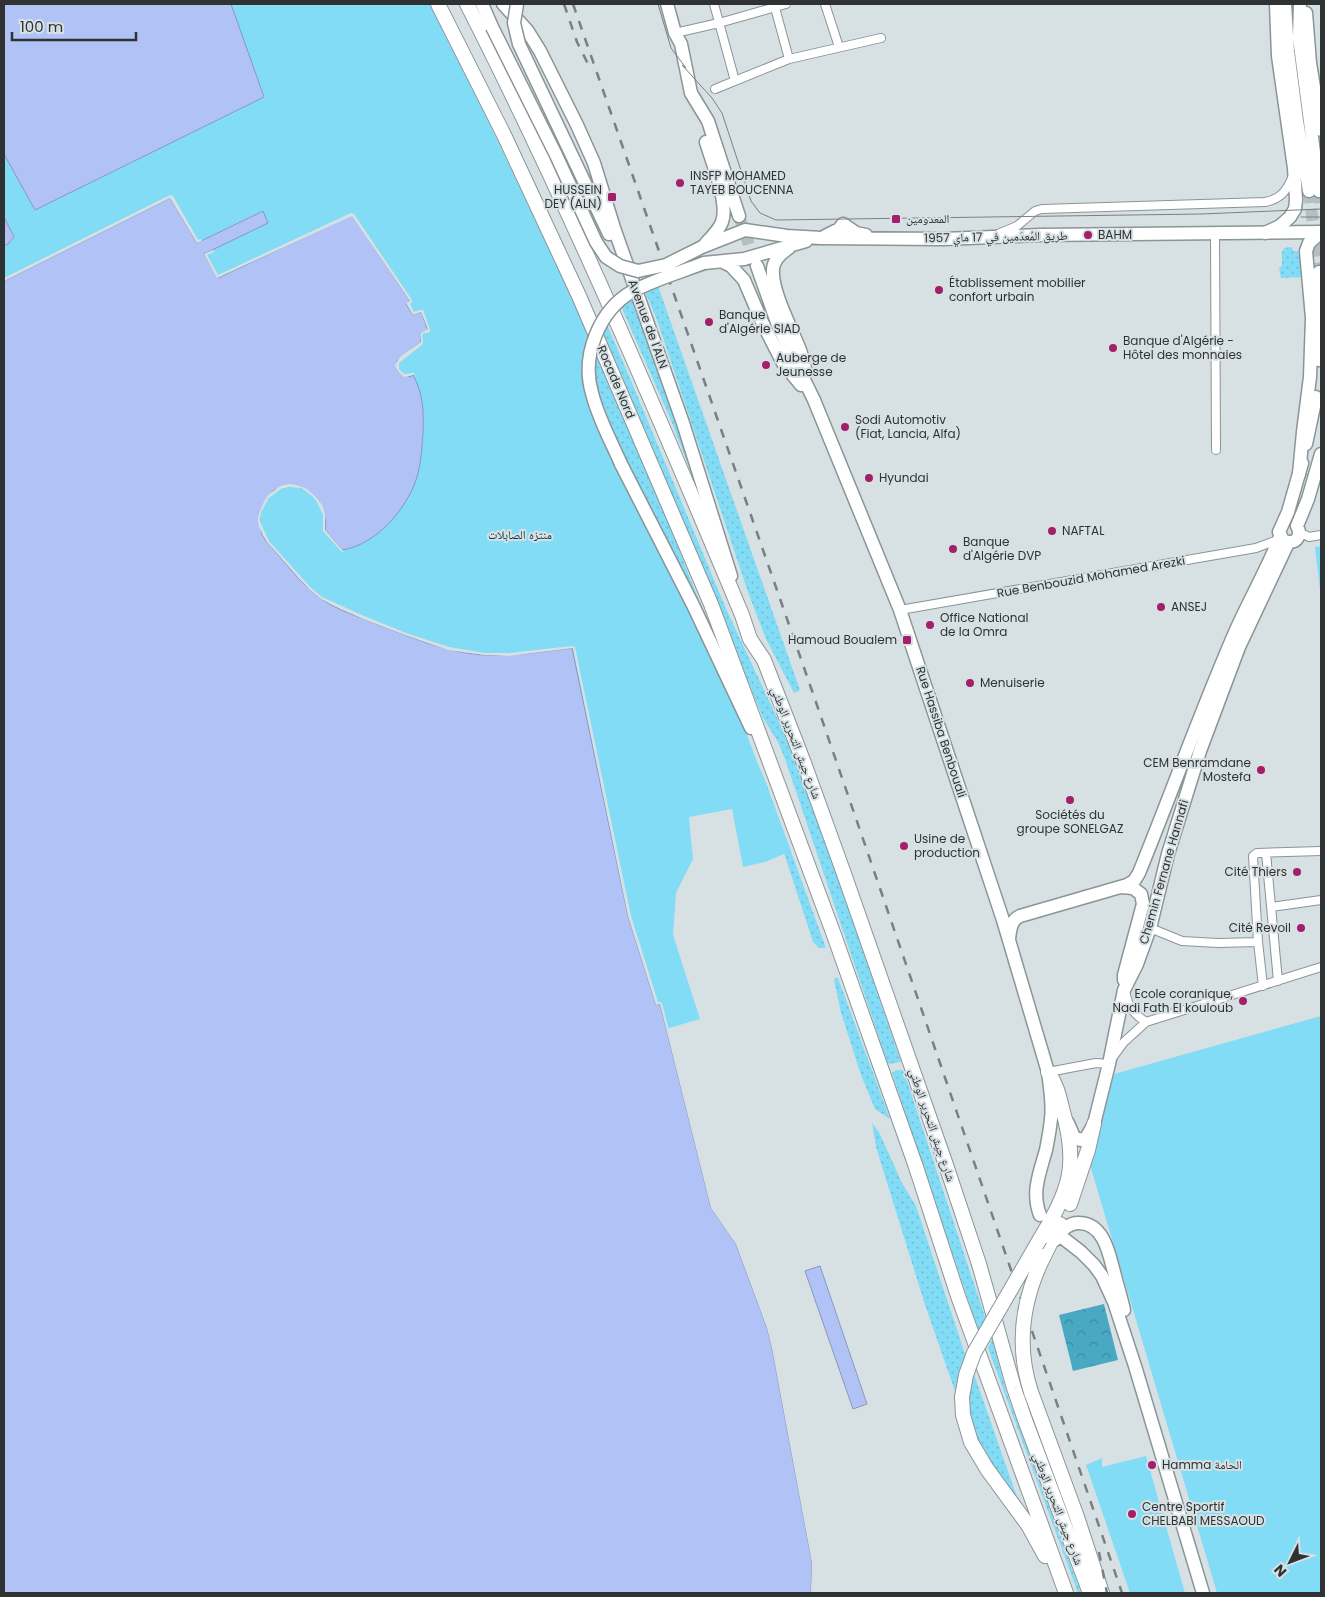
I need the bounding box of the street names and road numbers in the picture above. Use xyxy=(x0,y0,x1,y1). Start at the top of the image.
street label: طريق المُعدَمين في 17 ماي 1957 xyxy=(924,227,1068,248)
street label: Avenue de l'ALN xyxy=(624,277,672,371)
street label: Rocade Nord xyxy=(593,343,639,421)
street label: Rue Benbouzid Mohamed Arezki xyxy=(995,552,1186,601)
street label: Rue Hassiba Benbouali xyxy=(912,664,971,800)
street label: شارع جيش التحرير الوطني xyxy=(765,684,826,802)
street label: Chemin Fernane Hannafi xyxy=(1135,798,1192,946)
street label: شارع جيش التحرير الوطني xyxy=(903,1066,960,1185)
street label: شارع جيش التحرير الوطني xyxy=(1027,1450,1088,1568)

